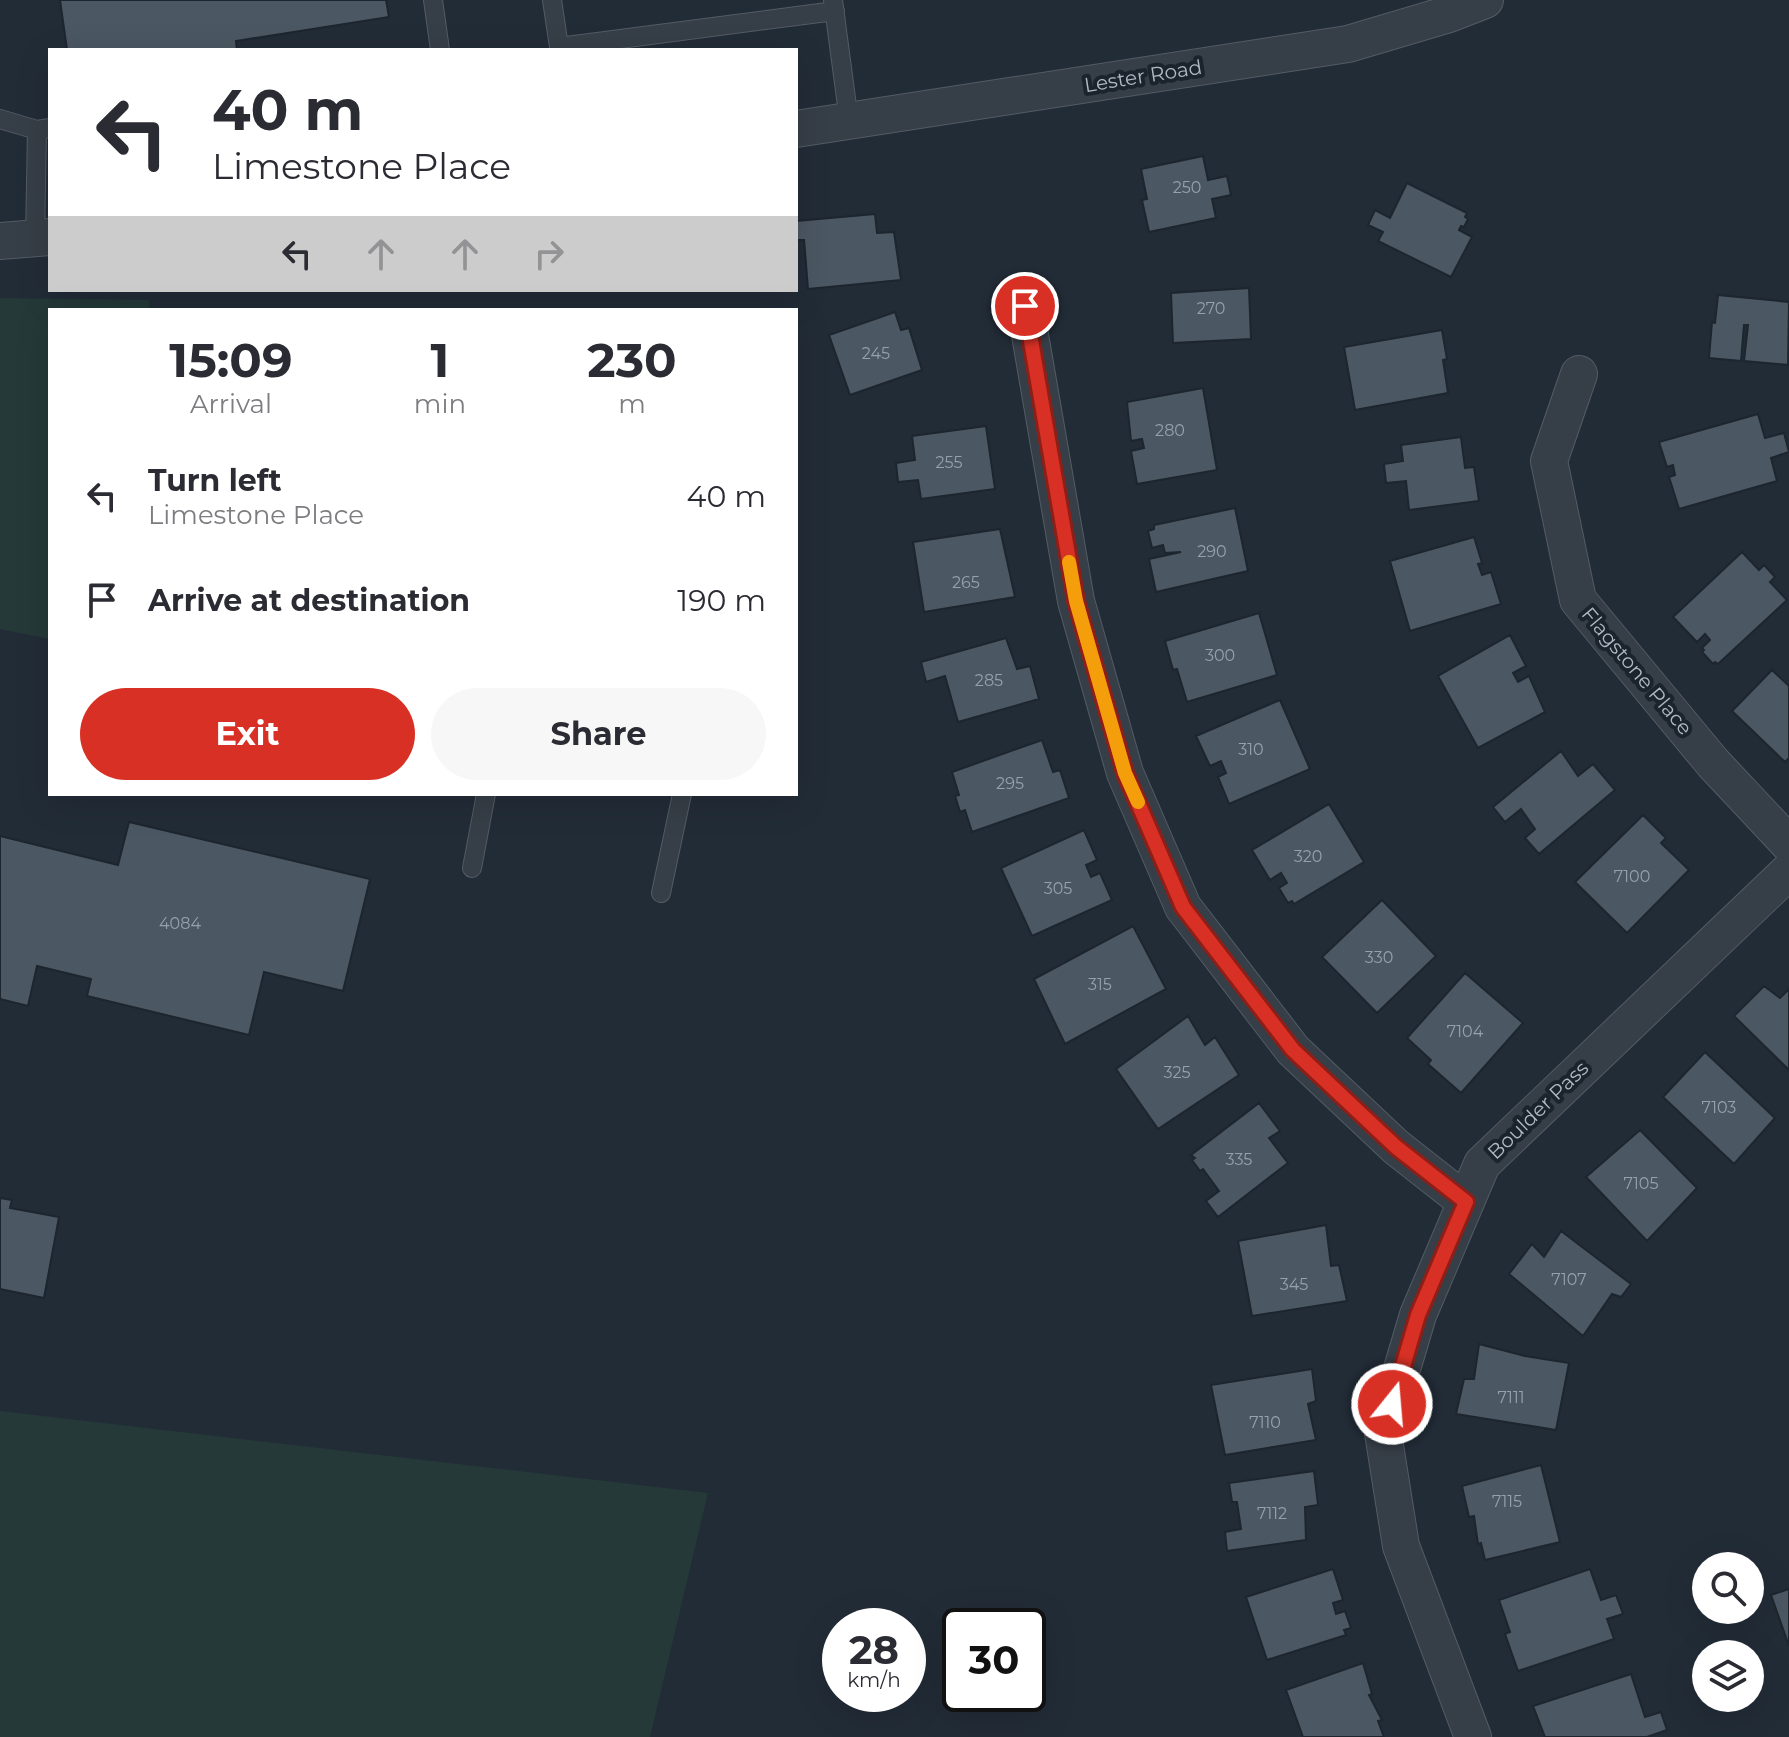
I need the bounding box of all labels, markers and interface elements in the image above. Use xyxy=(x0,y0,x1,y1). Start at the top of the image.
street label: Lester Road xyxy=(1082,55,1204,97)
text: 40 m xyxy=(212,76,363,144)
icon: left xyxy=(80,80,184,184)
text: Limestone Place xyxy=(212,144,511,188)
house number: 250 xyxy=(1173,178,1201,197)
icon: left xyxy=(275,232,319,276)
icon: ahead xyxy=(359,232,403,276)
icon: ahead xyxy=(443,232,487,276)
icon: right xyxy=(527,232,571,276)
pin xyxy=(991,272,1059,340)
icon: arrive xyxy=(1003,284,1047,328)
house number: 270 xyxy=(1197,299,1225,318)
text: 15:09 xyxy=(169,331,292,389)
text: 1 xyxy=(430,331,449,389)
text: 230 xyxy=(587,331,677,389)
house number: 245 xyxy=(862,344,890,363)
text: Arrival xyxy=(190,388,272,420)
text: min xyxy=(414,388,466,420)
text: m xyxy=(618,388,646,420)
house number: 280 xyxy=(1155,421,1185,440)
house number: 255 xyxy=(935,453,963,472)
text: Turn left xyxy=(148,462,281,499)
icon: left xyxy=(80,474,124,518)
text: 40 m xyxy=(687,478,766,515)
text: Limestone Place xyxy=(148,499,364,531)
house number: 290 xyxy=(1197,542,1227,561)
house number: 265 xyxy=(952,573,980,592)
icon: arrive xyxy=(80,578,124,622)
text: Arrive at destination xyxy=(148,582,470,619)
text: 190 m xyxy=(677,582,766,619)
street label: Flagstone Place xyxy=(1577,602,1697,740)
house number: 300 xyxy=(1205,646,1235,665)
house number: 285 xyxy=(975,671,1003,690)
button: Exit xyxy=(80,688,415,780)
button: Share xyxy=(431,688,766,780)
house number: 310 xyxy=(1238,740,1264,759)
house number: 295 xyxy=(996,774,1024,793)
house number: 320 xyxy=(1294,847,1322,866)
house number: 7100 xyxy=(1614,867,1650,886)
house number: 305 xyxy=(1044,879,1072,898)
house number: 4084 xyxy=(159,914,201,933)
house number: 330 xyxy=(1365,948,1393,967)
house number: 315 xyxy=(1088,975,1112,994)
house number: 7104 xyxy=(1447,1022,1484,1041)
street label: Boulder Pass xyxy=(1483,1056,1594,1164)
house number: 325 xyxy=(1163,1063,1191,1082)
house number: 7103 xyxy=(1702,1098,1736,1117)
house number: 335 xyxy=(1226,1150,1252,1169)
house number: 7105 xyxy=(1623,1174,1659,1193)
house number: 7107 xyxy=(1551,1270,1587,1289)
house number: 345 xyxy=(1280,1275,1308,1294)
position arrow xyxy=(1350,1362,1434,1446)
house number: 7111 xyxy=(1498,1388,1524,1407)
house number: 7110 xyxy=(1249,1413,1281,1432)
house number: 7115 xyxy=(1492,1492,1522,1511)
house number: 7112 xyxy=(1257,1504,1287,1523)
map controls xyxy=(1692,1552,1764,1712)
button: search xyxy=(1692,1552,1764,1624)
speed limit sign: 30 xyxy=(942,1608,1046,1712)
text: 28 xyxy=(849,1625,899,1674)
button: layers xyxy=(1692,1640,1764,1712)
text: km/h xyxy=(847,1668,901,1692)

